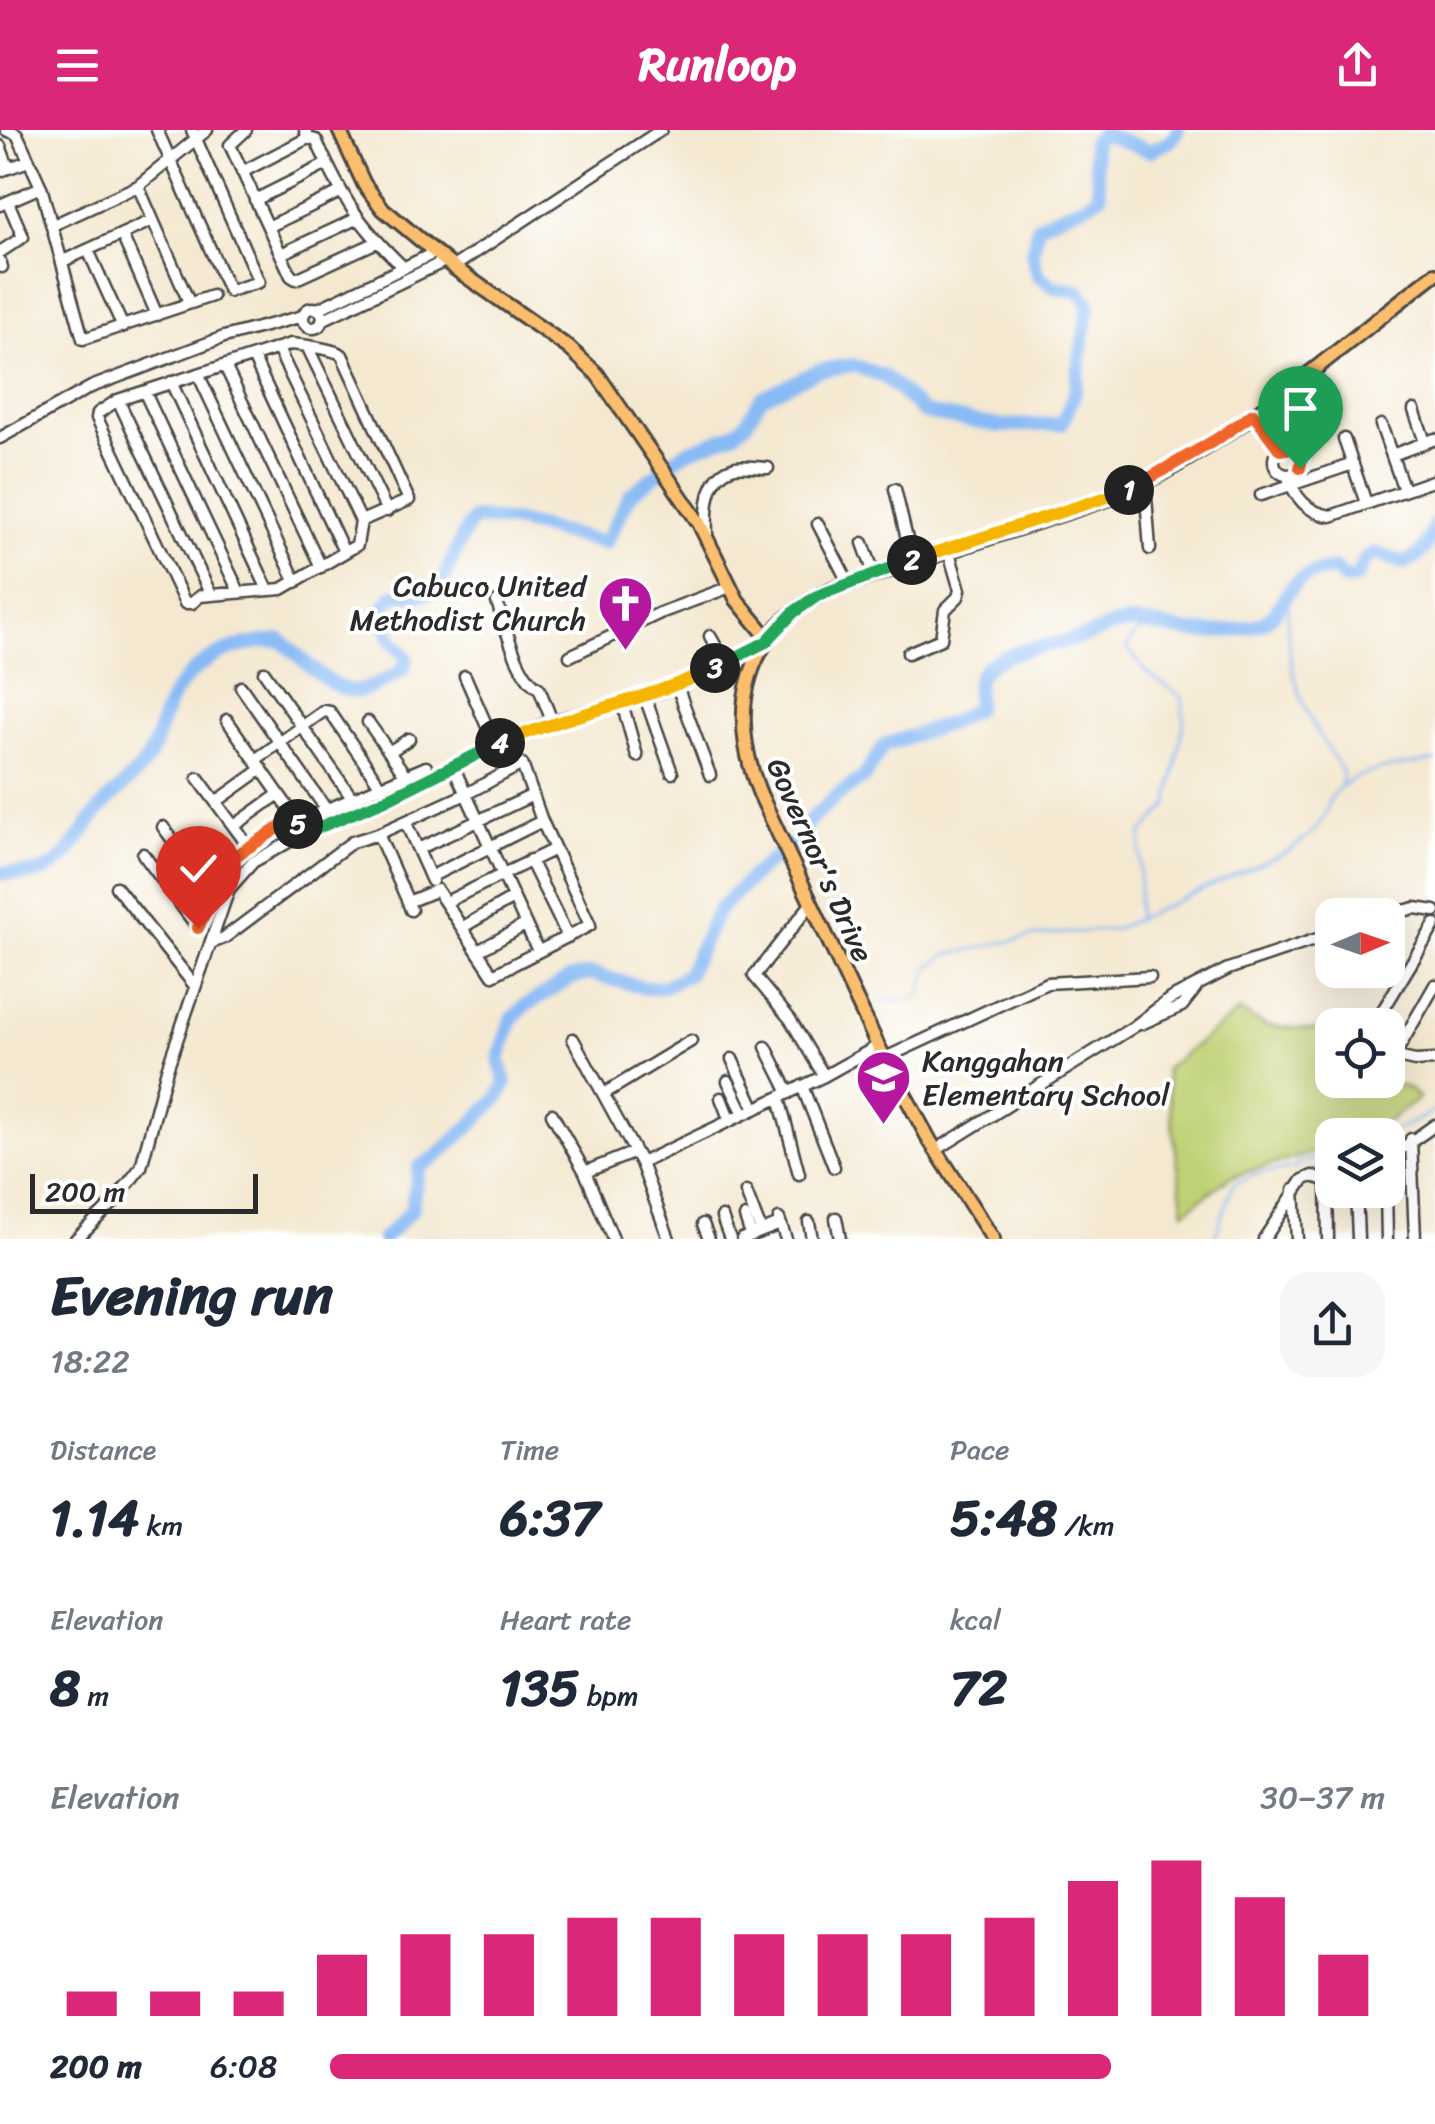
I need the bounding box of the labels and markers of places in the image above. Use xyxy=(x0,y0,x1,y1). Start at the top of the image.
pin xyxy=(1258,366,1343,469)
pin: 1 xyxy=(1104,465,1154,515)
pin: 2 xyxy=(887,535,937,585)
place label: Cabuco United Methodist Church xyxy=(350,559,588,647)
church icon: Cabuco United Methodist Church xyxy=(595,573,655,652)
pin: 3 xyxy=(690,643,740,693)
pin: 4 xyxy=(475,718,525,768)
pin: 5 xyxy=(273,799,323,849)
pin xyxy=(156,826,241,929)
place label: Kanggahan Elementary School xyxy=(922,1034,1170,1122)
school or university icon: Kanggahan Elementary School xyxy=(853,1048,913,1127)

